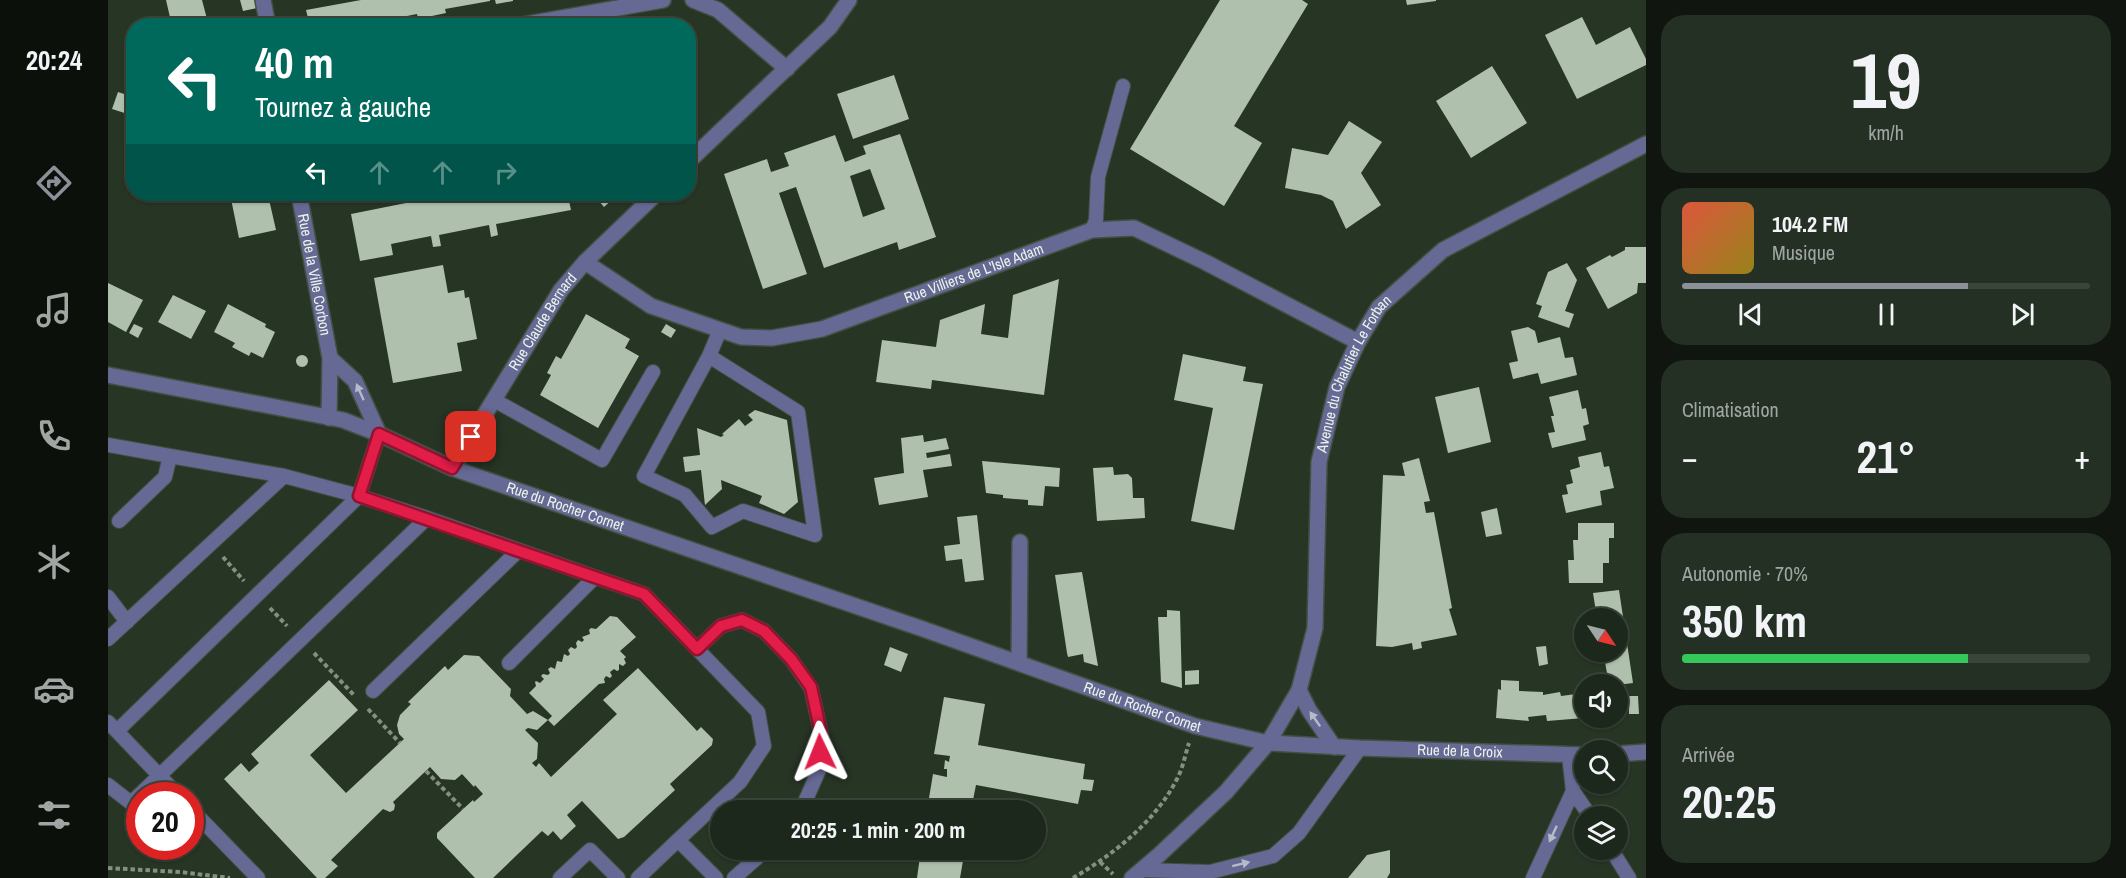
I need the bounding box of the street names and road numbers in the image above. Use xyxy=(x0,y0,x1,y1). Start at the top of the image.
street label: Rue de la Ville Corbon xyxy=(293,212,337,337)
street label: Rue Villiers de L'Isle Adam xyxy=(901,238,1046,308)
street label: Rue Claude Bernard xyxy=(503,268,581,374)
street label: Avenue du Chalutier Le Forban xyxy=(1310,290,1396,456)
street label: Rue du Rocher Cornet xyxy=(504,476,628,536)
street label: Rue du Rocher Cornet xyxy=(1081,676,1204,737)
street label: Rue de la Croix xyxy=(1417,739,1504,762)

